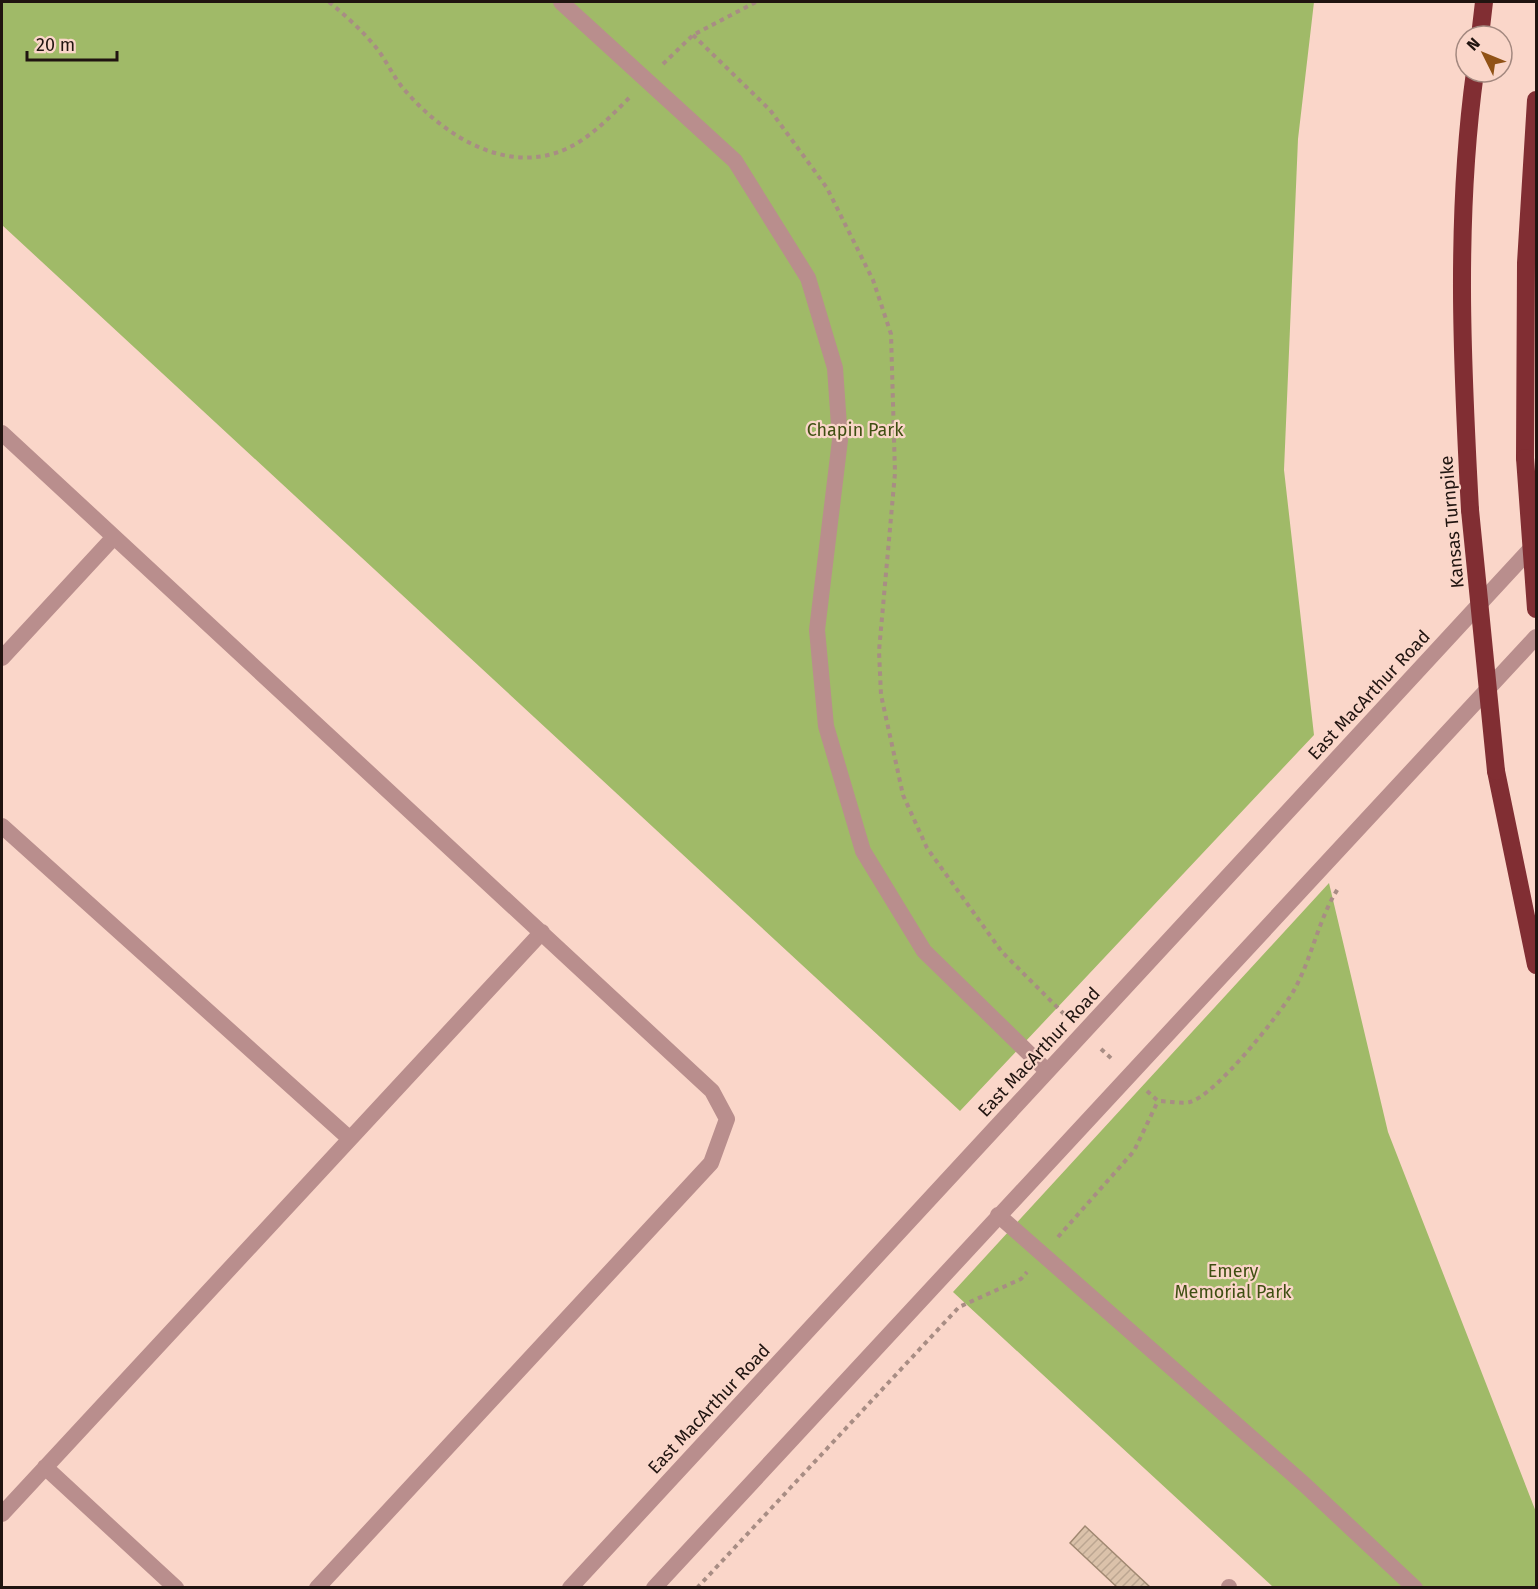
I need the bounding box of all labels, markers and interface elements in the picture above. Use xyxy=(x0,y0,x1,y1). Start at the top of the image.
scale bar xyxy=(27,24,117,62)
north arrow xyxy=(1454,24,1514,84)
text: 20 m xyxy=(36,34,75,56)
text: N xyxy=(1463,34,1484,54)
park label: Chapin Park xyxy=(807,419,904,441)
street label: Kansas Turnpike xyxy=(1435,455,1469,589)
street label: East MacArthur Road xyxy=(1303,626,1435,764)
street label: East MacArthur Road xyxy=(973,983,1105,1121)
park label: Emery Memorial Park xyxy=(1175,1260,1292,1303)
street label: East MacArthur Road xyxy=(643,1340,775,1478)

